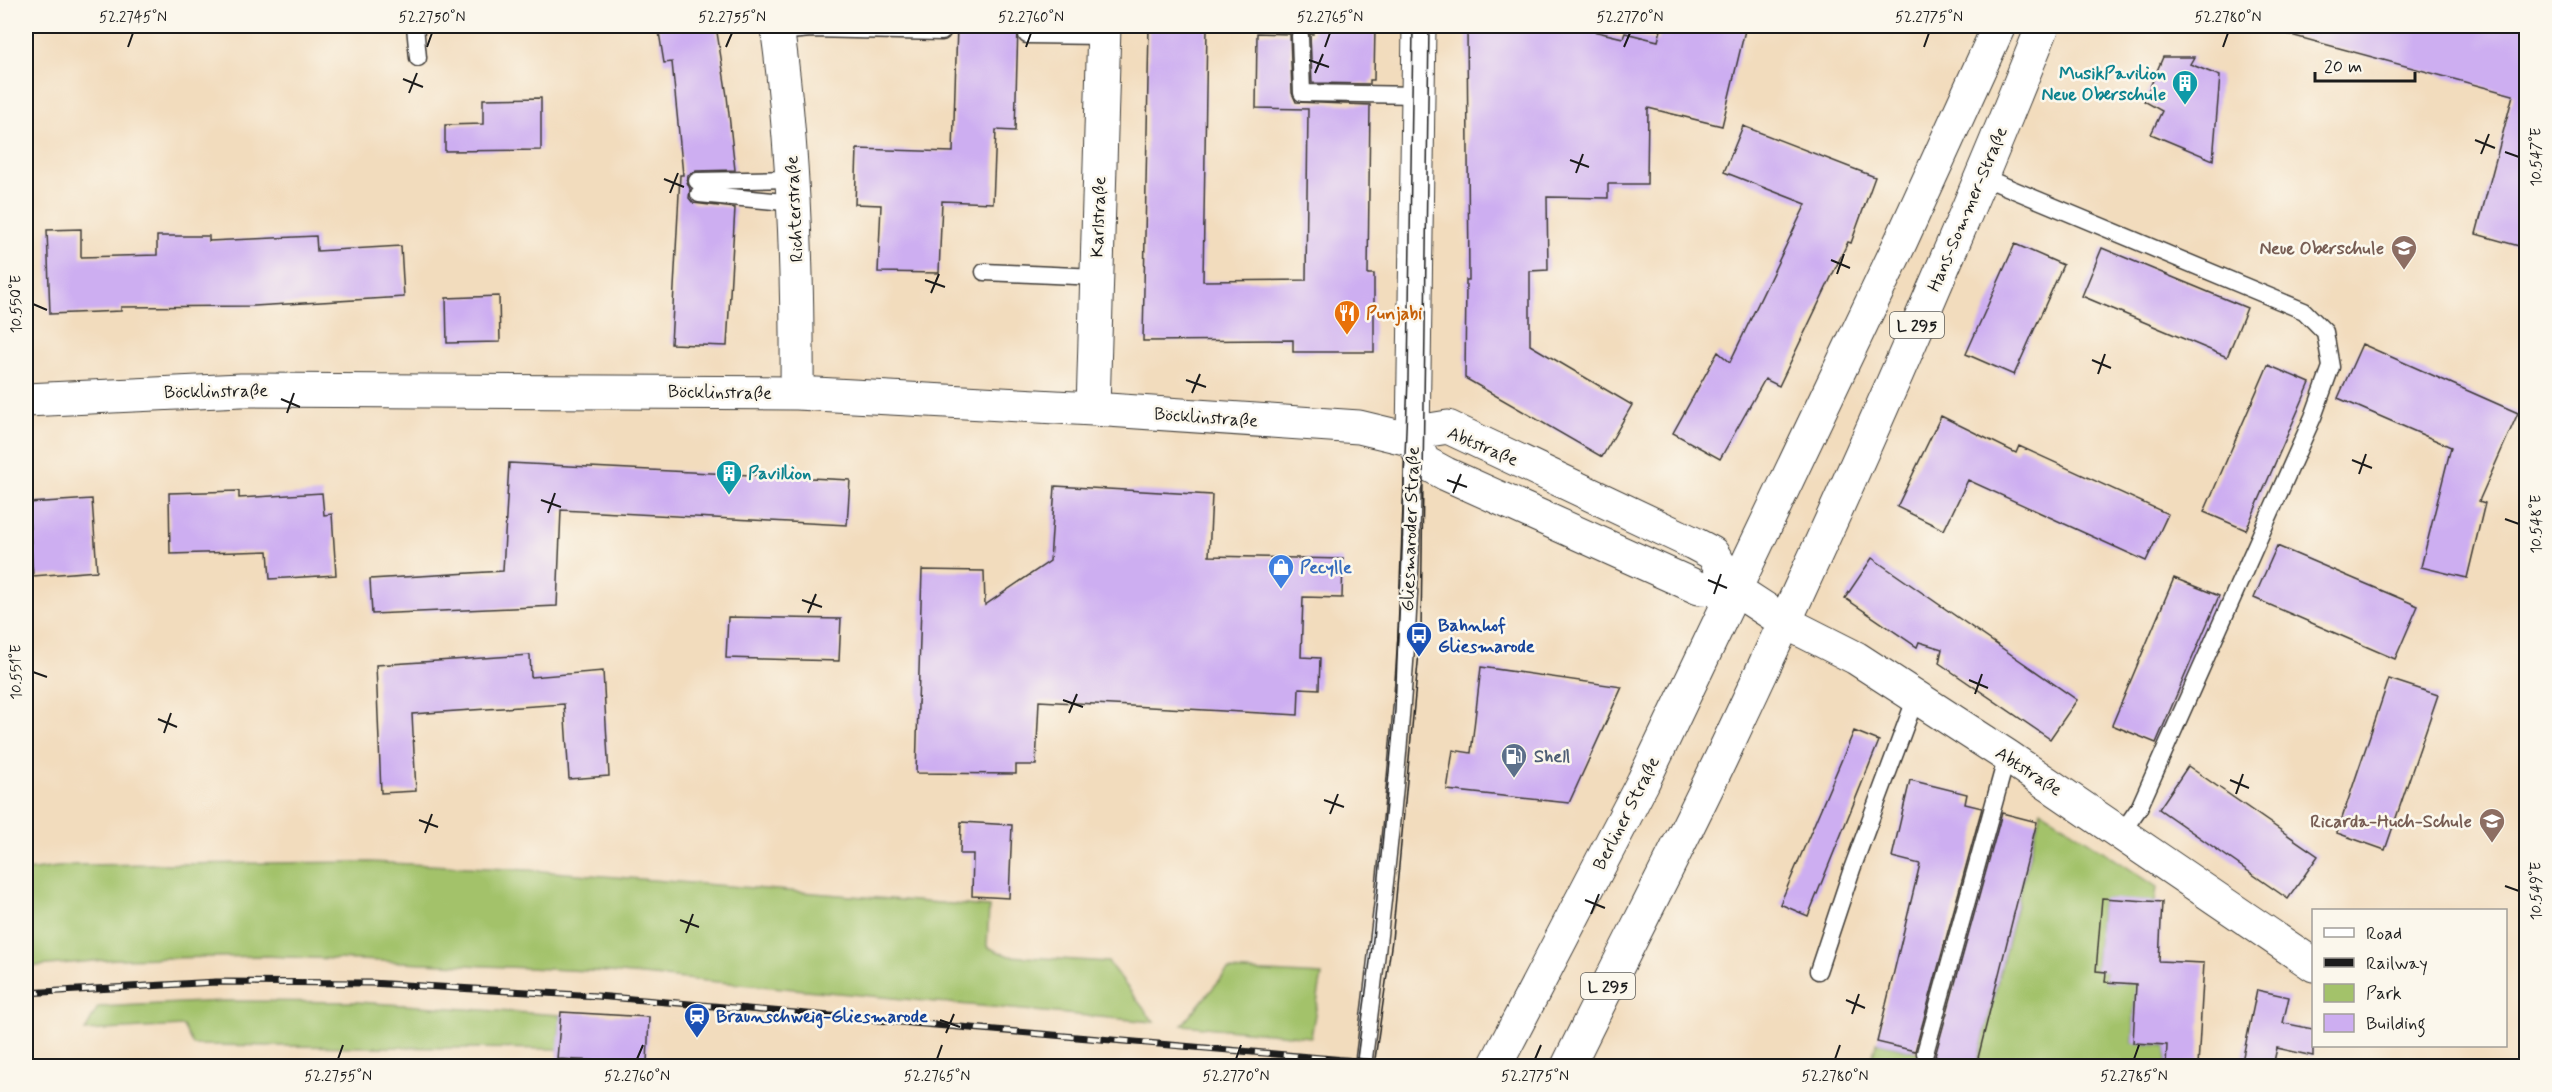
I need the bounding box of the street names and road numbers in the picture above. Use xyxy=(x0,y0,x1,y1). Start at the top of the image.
street label: Hans-Sommer-Straße xyxy=(1922,123,2014,296)
street label: Richterstraße xyxy=(780,155,810,263)
street label: Karlstraße xyxy=(1086,176,1112,258)
road number: L 295 xyxy=(1890,312,1944,338)
street label: Böcklinstraße xyxy=(164,379,268,405)
street label: Böcklinstraße xyxy=(668,380,772,406)
street label: Böcklinstraße xyxy=(1153,402,1259,434)
street label: Abtstraße xyxy=(1443,421,1522,473)
street label: Gliesmaroder Straße xyxy=(1396,446,1426,612)
street label: Abtstraße xyxy=(1991,741,2066,802)
street label: Berliner Straße xyxy=(1588,752,1666,874)
road number: L 295 xyxy=(1581,973,1635,999)

